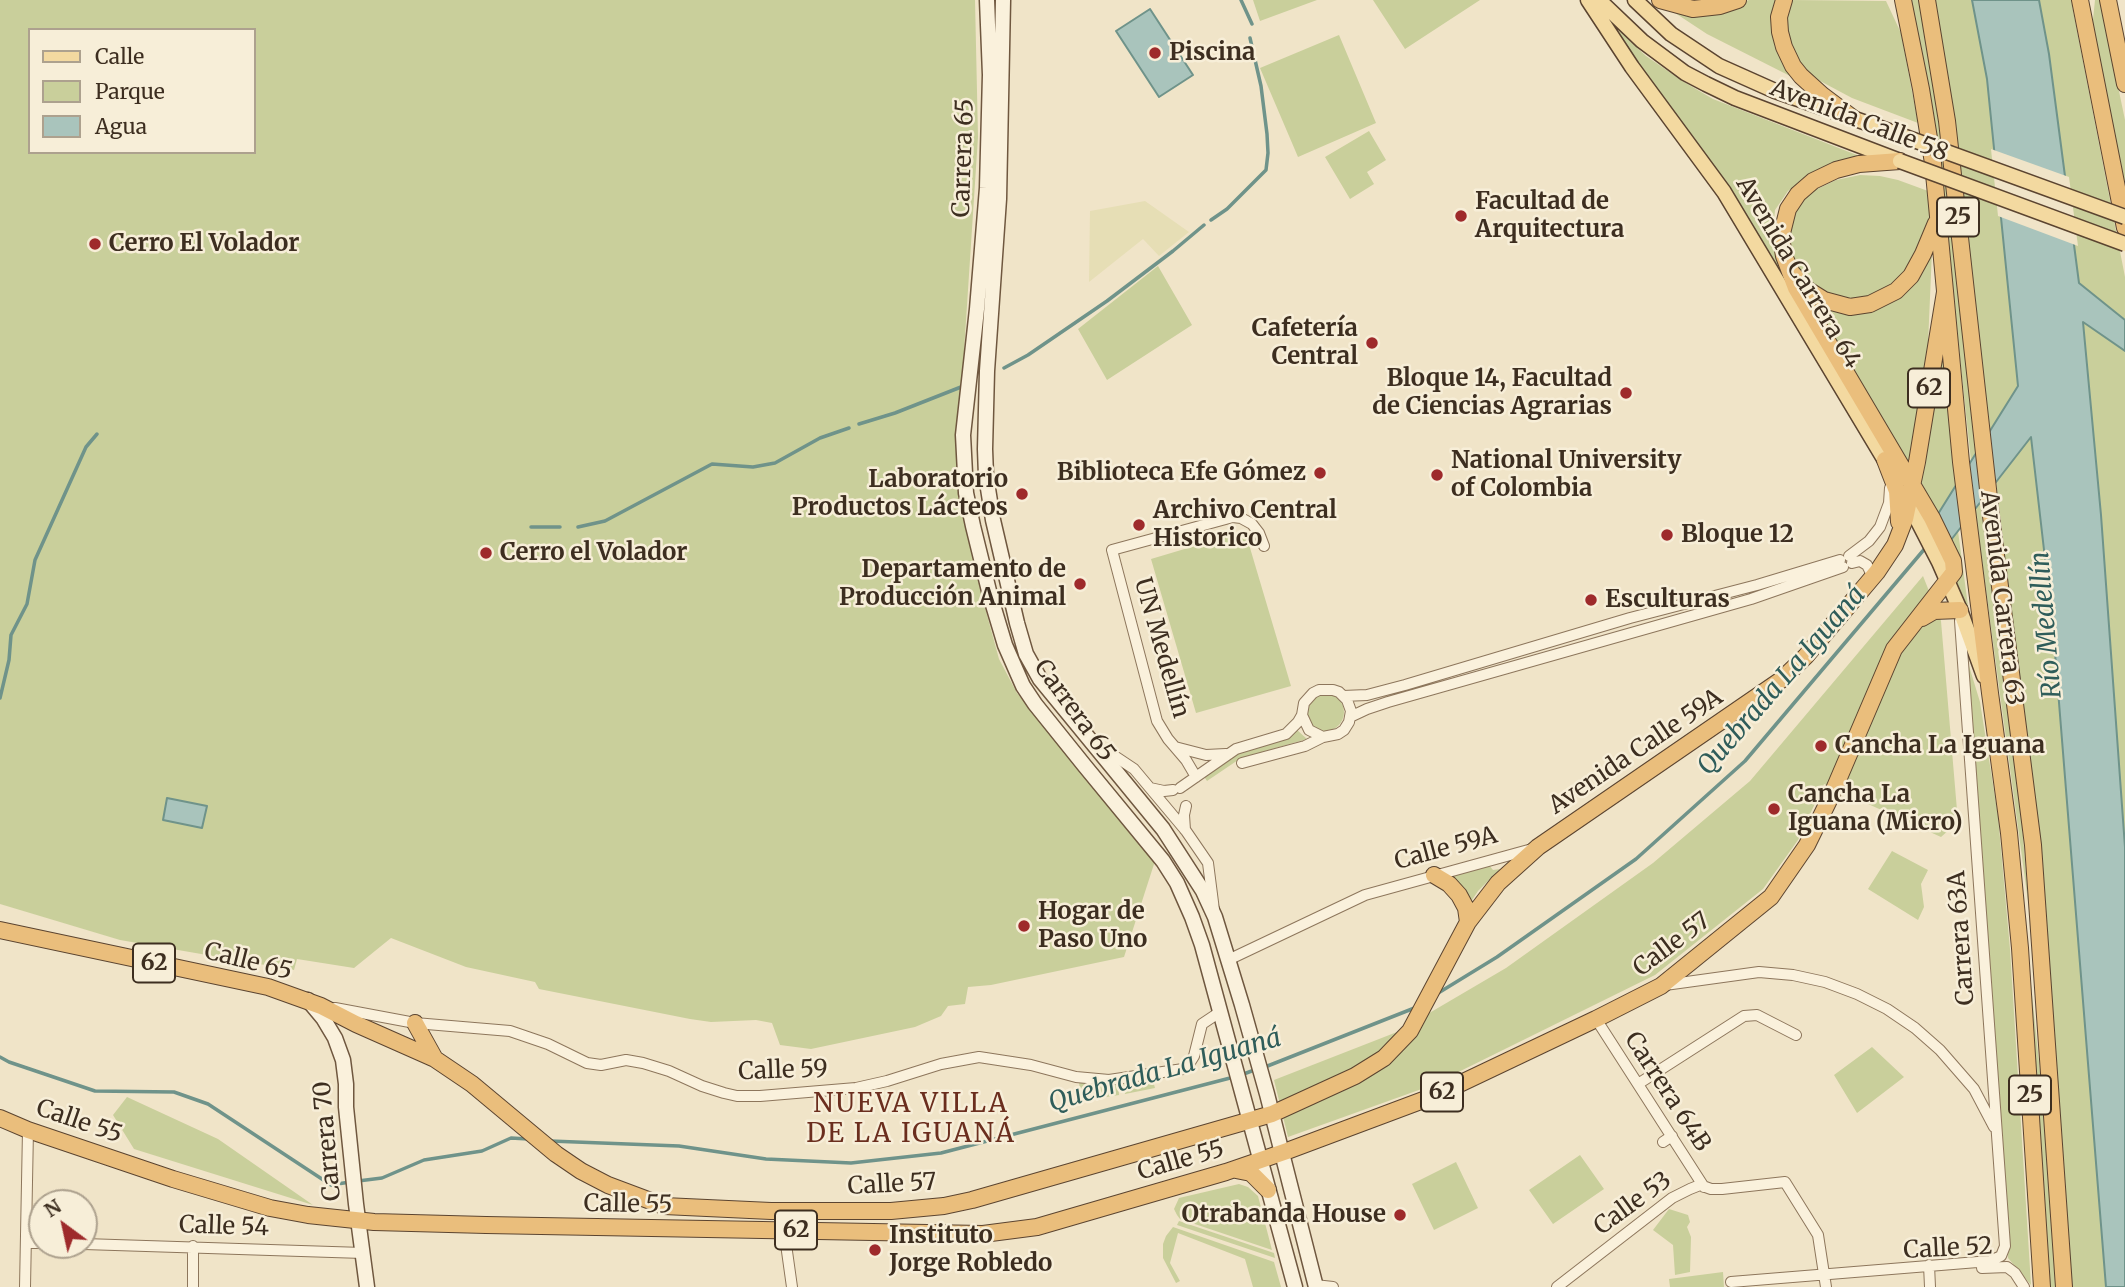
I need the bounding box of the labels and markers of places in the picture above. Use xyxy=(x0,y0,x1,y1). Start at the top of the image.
place label: Piscina xyxy=(1169,39,1256,67)
marker: Piscina xyxy=(1147,45,1163,61)
place label: Facultad de Arquitectura xyxy=(1475,188,1624,244)
marker: Facultad de Arquitectura xyxy=(1453,208,1469,224)
place label: Cerro El Volador xyxy=(109,230,299,258)
marker: Cerro El Volador xyxy=(87,236,103,252)
place label: Cafetería Central xyxy=(1252,315,1358,371)
marker: Cafetería Central xyxy=(1364,335,1380,351)
place label: Bloque 14, Facultad de Ciencias Agrarias xyxy=(1372,365,1612,421)
marker: Bloque 14, Facultad de Ciencias Agrarias xyxy=(1618,385,1634,401)
place label: National University of Colombia xyxy=(1451,447,1681,503)
place label: Biblioteca Efe Gómez xyxy=(1057,459,1306,487)
marker: Biblioteca Efe Gómez xyxy=(1312,465,1328,481)
place label: Laboratorio Productos Lácteos xyxy=(792,466,1008,522)
marker: National University of Colombia xyxy=(1429,467,1445,483)
marker: Laboratorio Productos Lácteos xyxy=(1014,486,1030,502)
place label: Archivo Central Historico xyxy=(1153,497,1337,553)
marker: Archivo Central Historico xyxy=(1131,517,1147,533)
place label: Bloque 12 xyxy=(1681,521,1794,549)
marker: Bloque 12 xyxy=(1659,527,1675,543)
place label: Cerro el Volador xyxy=(500,539,687,567)
marker: Cerro el Volador xyxy=(478,545,494,561)
place label: Departamento de Producción Animal xyxy=(839,556,1066,612)
marker: Departamento de Producción Animal xyxy=(1072,576,1088,592)
place label: Esculturas xyxy=(1605,586,1730,614)
marker: Esculturas xyxy=(1583,592,1599,608)
place label: Cancha La Iguana xyxy=(1835,732,2045,760)
marker: Cancha La Iguana xyxy=(1813,738,1829,754)
place label: Cancha La Iguana (Micro) xyxy=(1788,781,1963,837)
marker: Cancha La Iguana (Micro) xyxy=(1766,801,1782,817)
place label: Hogar de Paso Uno xyxy=(1038,898,1147,954)
marker: Hogar de Paso Uno xyxy=(1016,918,1032,934)
place label: Otrabanda House xyxy=(1181,1201,1386,1229)
marker: Otrabanda House xyxy=(1392,1207,1408,1223)
place label: Instituto Jorge Robledo xyxy=(889,1222,1052,1278)
marker: Instituto Jorge Robledo xyxy=(867,1242,883,1258)

